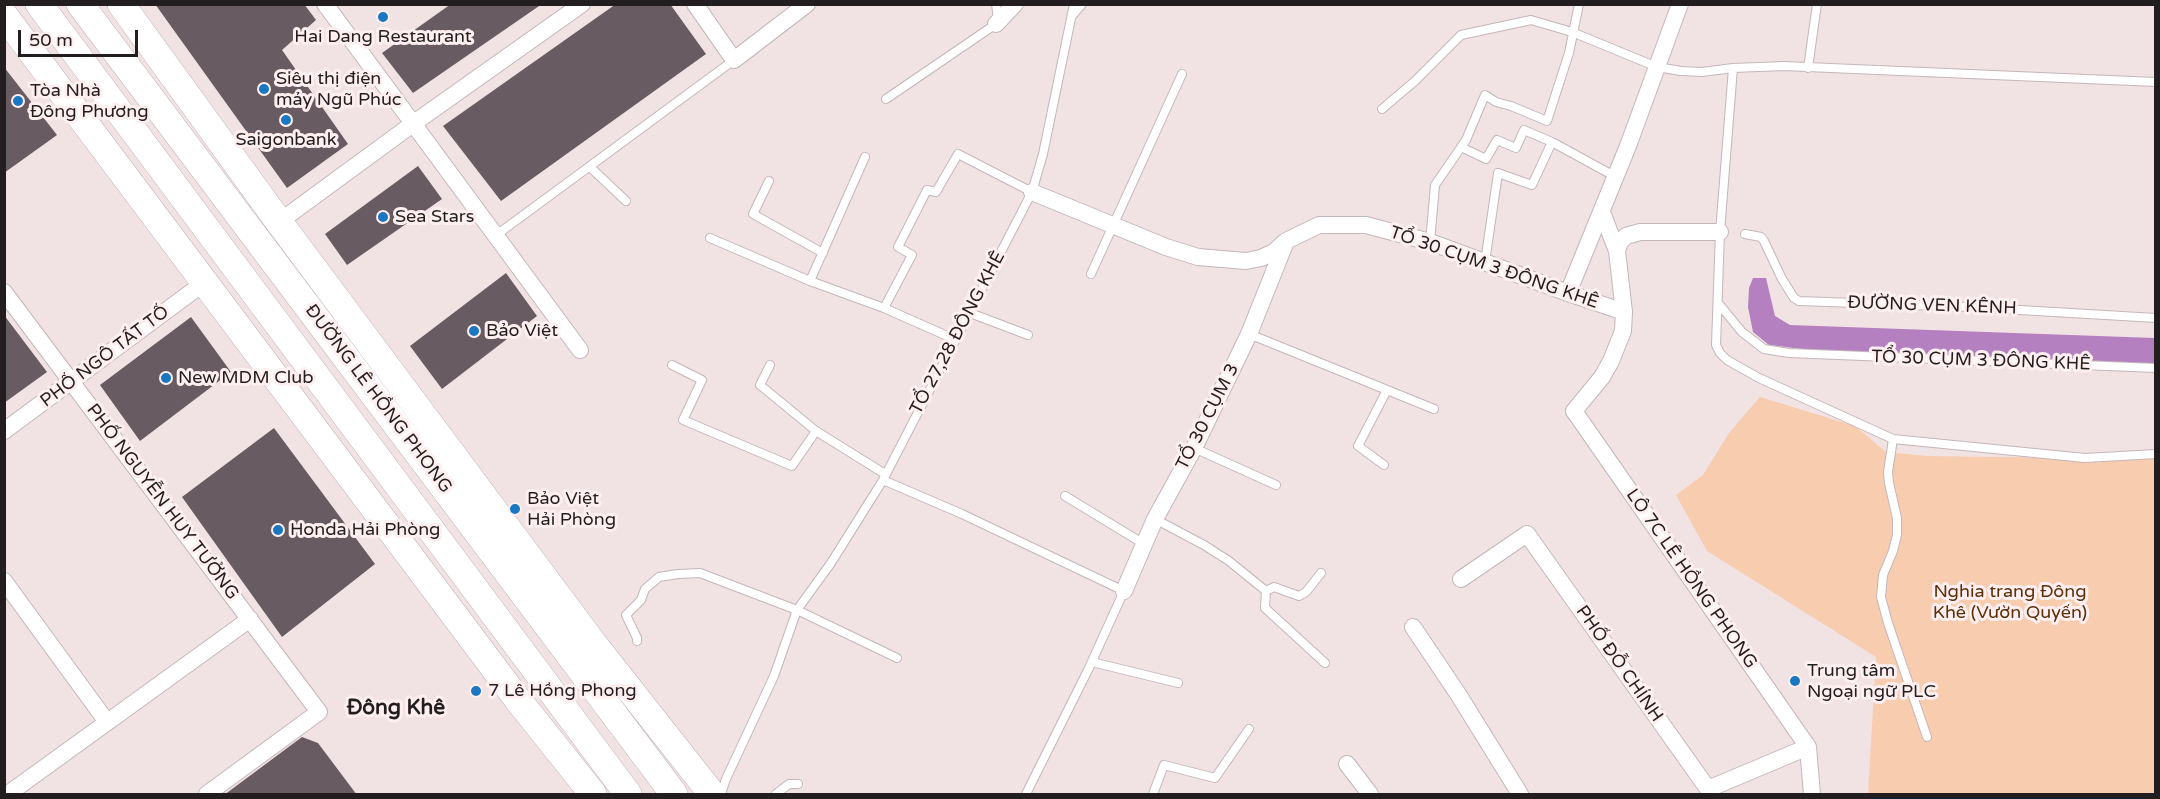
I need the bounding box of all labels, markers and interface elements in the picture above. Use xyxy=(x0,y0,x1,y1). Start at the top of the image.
marker: Hai Dang Restaurant xyxy=(376,10,390,24)
scale bar xyxy=(21,18,141,56)
place label: Hai Dang Restaurant xyxy=(294,26,472,48)
text: 50 m xyxy=(29,29,73,51)
place label: Siêu thị điện máy Ngũ Phúc xyxy=(276,68,401,110)
place label: Tòa Nhà Đông Phương xyxy=(30,80,148,122)
marker: Siêu thị điện máy Ngũ Phúc xyxy=(257,82,271,96)
marker: Tòa Nhà Đông Phương xyxy=(11,94,25,108)
marker: Saigonbank xyxy=(279,113,293,127)
place label: Saigonbank xyxy=(235,129,337,151)
place label: Sea Stars xyxy=(395,206,474,228)
marker: Sea Stars xyxy=(376,210,390,224)
street label: TỔ 30 CỤM 3 ĐÔNG KHÊ xyxy=(1387,222,1601,314)
street label: TỔ 27,28 ĐÔNG KHÊ xyxy=(906,248,1010,418)
street label: ĐƯỜNG VEN KÊNH xyxy=(1847,292,2017,320)
street label: ĐƯỜNG LÊ HỒNG PHONG xyxy=(300,300,456,498)
street label: PHỐ NGÔ TẤT TỐ xyxy=(36,302,174,412)
place label: Bảo Việt xyxy=(486,320,558,342)
marker: Bảo Việt xyxy=(467,324,481,338)
street label: TỔ 30 CỤM 3 ĐÔNG KHÊ xyxy=(1871,346,2091,376)
street label: TỔ 30 CỤM 3 xyxy=(1172,360,1244,474)
place label: New MDM Club xyxy=(178,367,314,389)
marker: New MDM Club xyxy=(159,371,173,385)
street label: PHỐ NGUYỄN HUY TƯỞNG xyxy=(81,400,243,604)
street label: LÔ 7C LÊ HỒNG PHONG xyxy=(1621,485,1761,673)
place label: Bảo Việt Hải Phòng xyxy=(527,488,616,530)
marker: Bảo Việt Hải Phòng xyxy=(508,502,522,516)
place label: Honda Hải Phòng xyxy=(290,519,440,541)
marker: Honda Hải Phòng xyxy=(271,523,285,537)
park label: Nghia trang Đông Khê (Vườn Quyến) xyxy=(1933,581,2087,624)
street label: PHỐ ĐỖ CHÍNH xyxy=(1571,602,1667,726)
place label: Trung tâm Ngoại ngữ PLC xyxy=(1807,660,1936,702)
marker: Trung tâm Ngoại ngữ PLC xyxy=(1788,674,1802,688)
place label: 7 Lê Hồng Phong xyxy=(488,680,637,702)
marker: 7 Lê Hồng Phong xyxy=(469,684,483,698)
district label: Đông Khê xyxy=(347,695,445,721)

